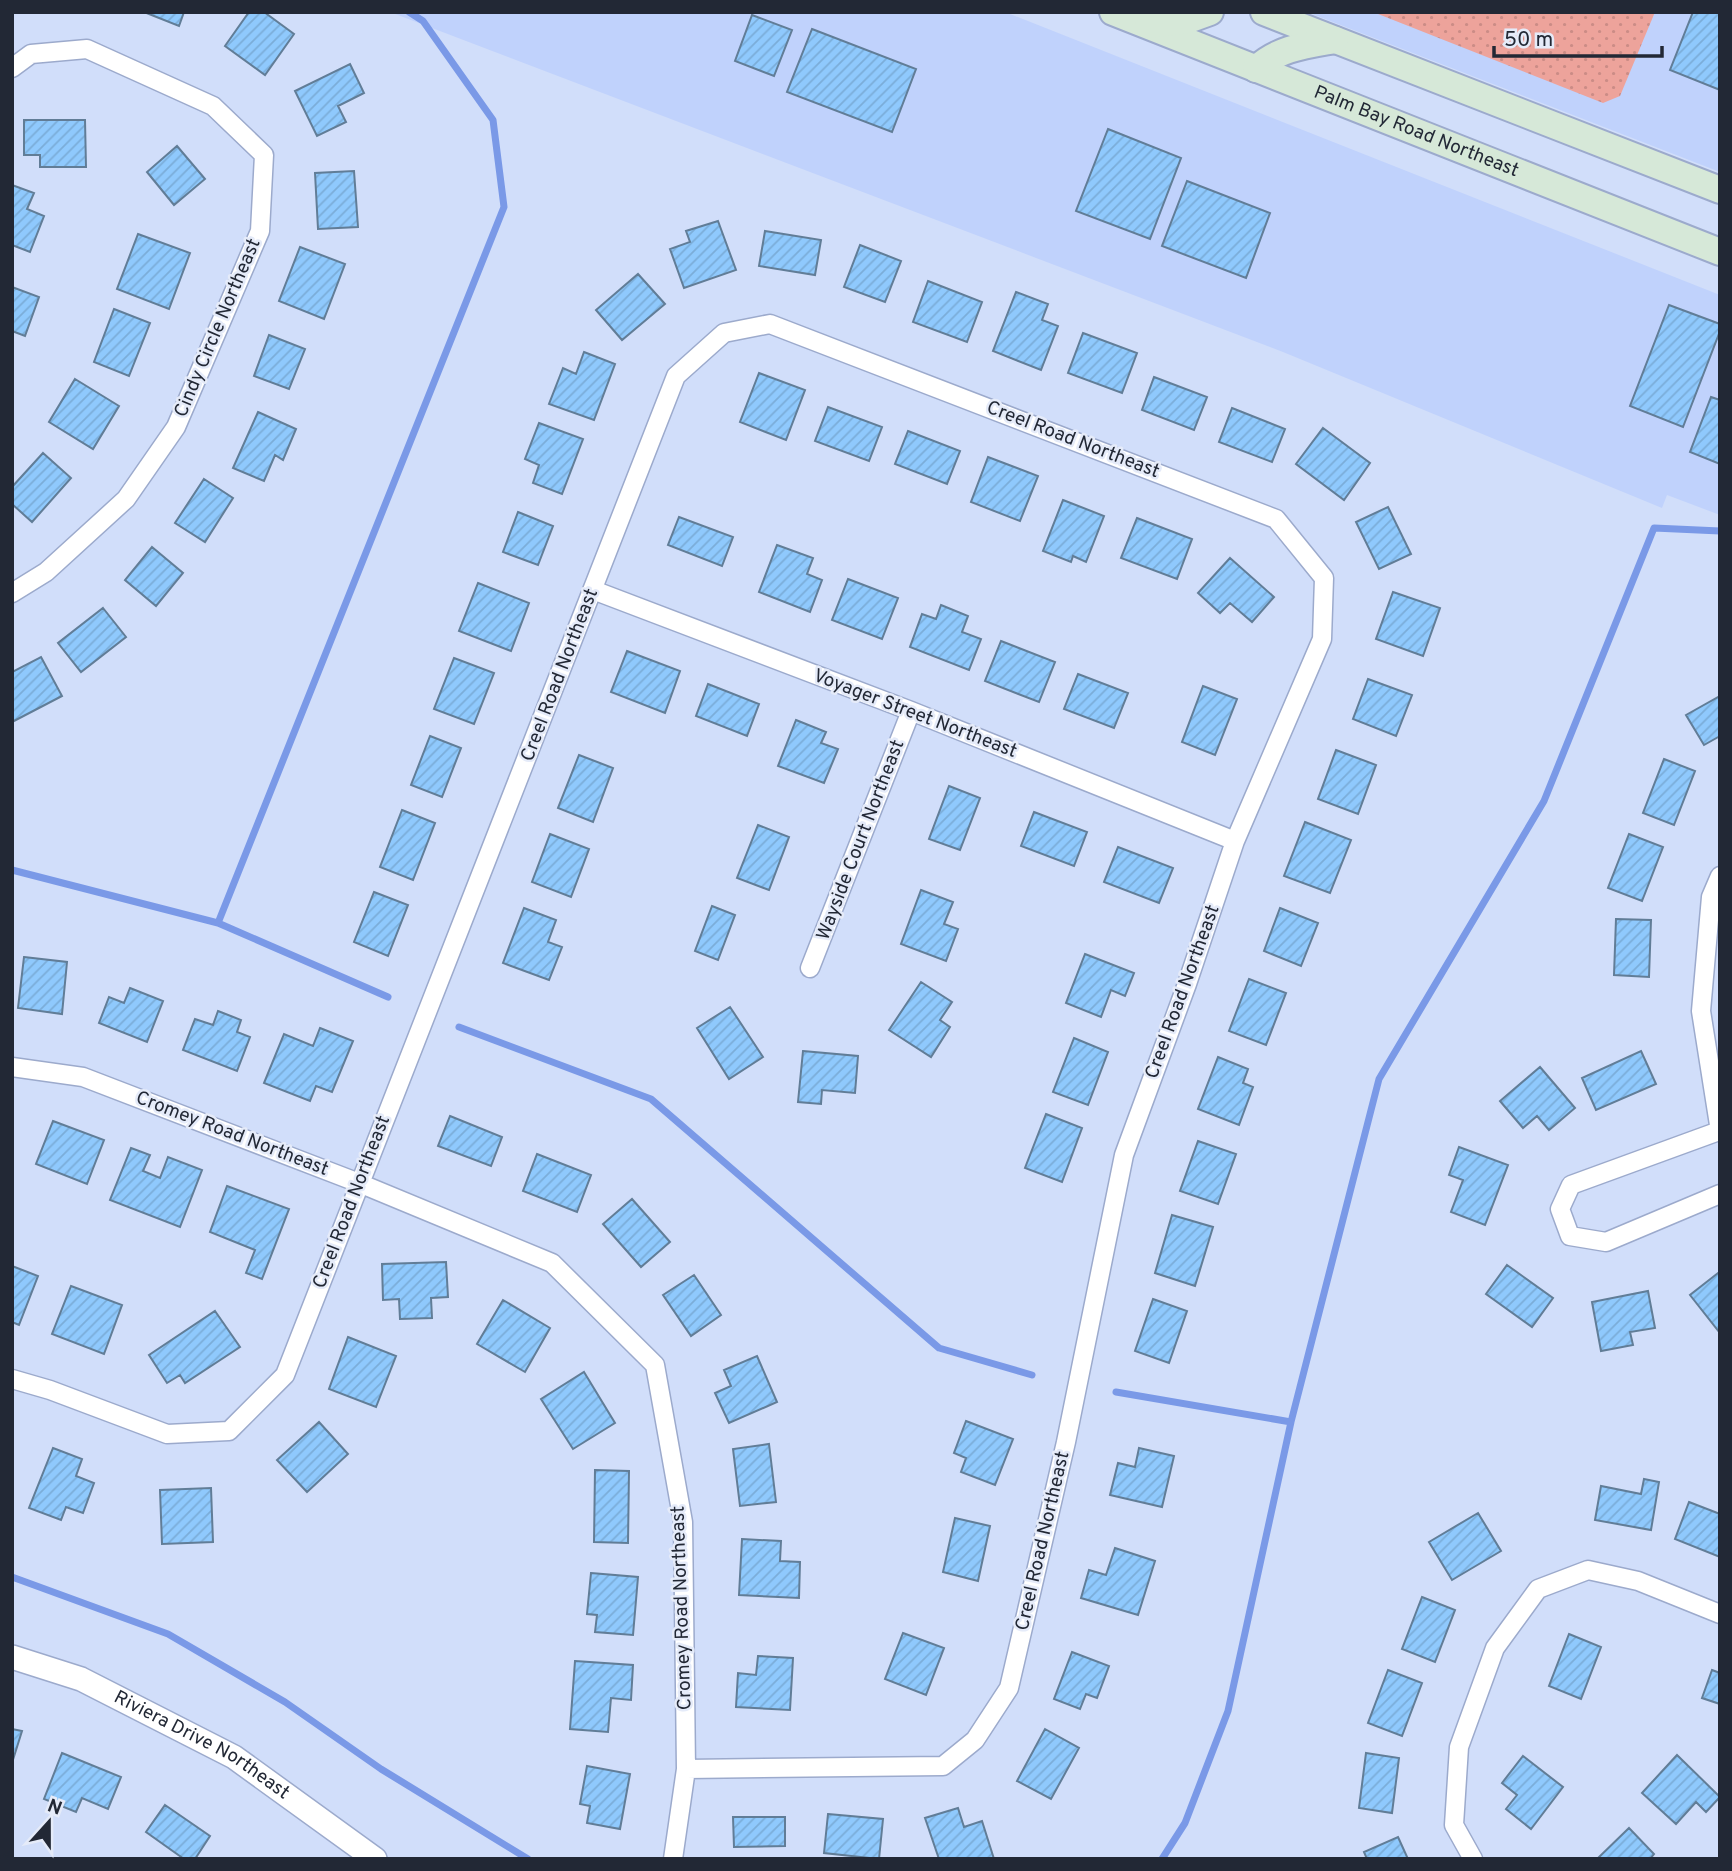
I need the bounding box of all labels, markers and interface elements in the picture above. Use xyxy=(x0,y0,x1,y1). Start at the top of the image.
scale bar xyxy=(1494,14,1662,58)
text: 50 m xyxy=(1504,27,1553,54)
street label: Palm Bay Road Northeast xyxy=(1310,81,1522,183)
street label: Cindy Circle Northeast xyxy=(169,235,267,421)
street label: Creel Road Northeast xyxy=(983,396,1163,484)
street label: Creel Road Northeast xyxy=(516,585,604,765)
street label: Voyager Street Northeast xyxy=(810,664,1020,764)
street label: Wayside Court Northeast xyxy=(812,736,910,944)
street label: Creel Road Northeast xyxy=(1140,902,1226,1082)
street label: Cromey Road Northeast xyxy=(132,1086,332,1182)
street label: Creel Road Northeast xyxy=(308,1112,396,1292)
street label: Creel Road Northeast xyxy=(1011,1449,1075,1633)
street label: Cromey Road Northeast xyxy=(666,1505,698,1711)
street label: Riviera Drive Northeast xyxy=(109,1686,294,1805)
north arrow xyxy=(14,1787,84,1857)
text: N xyxy=(44,1794,65,1822)

